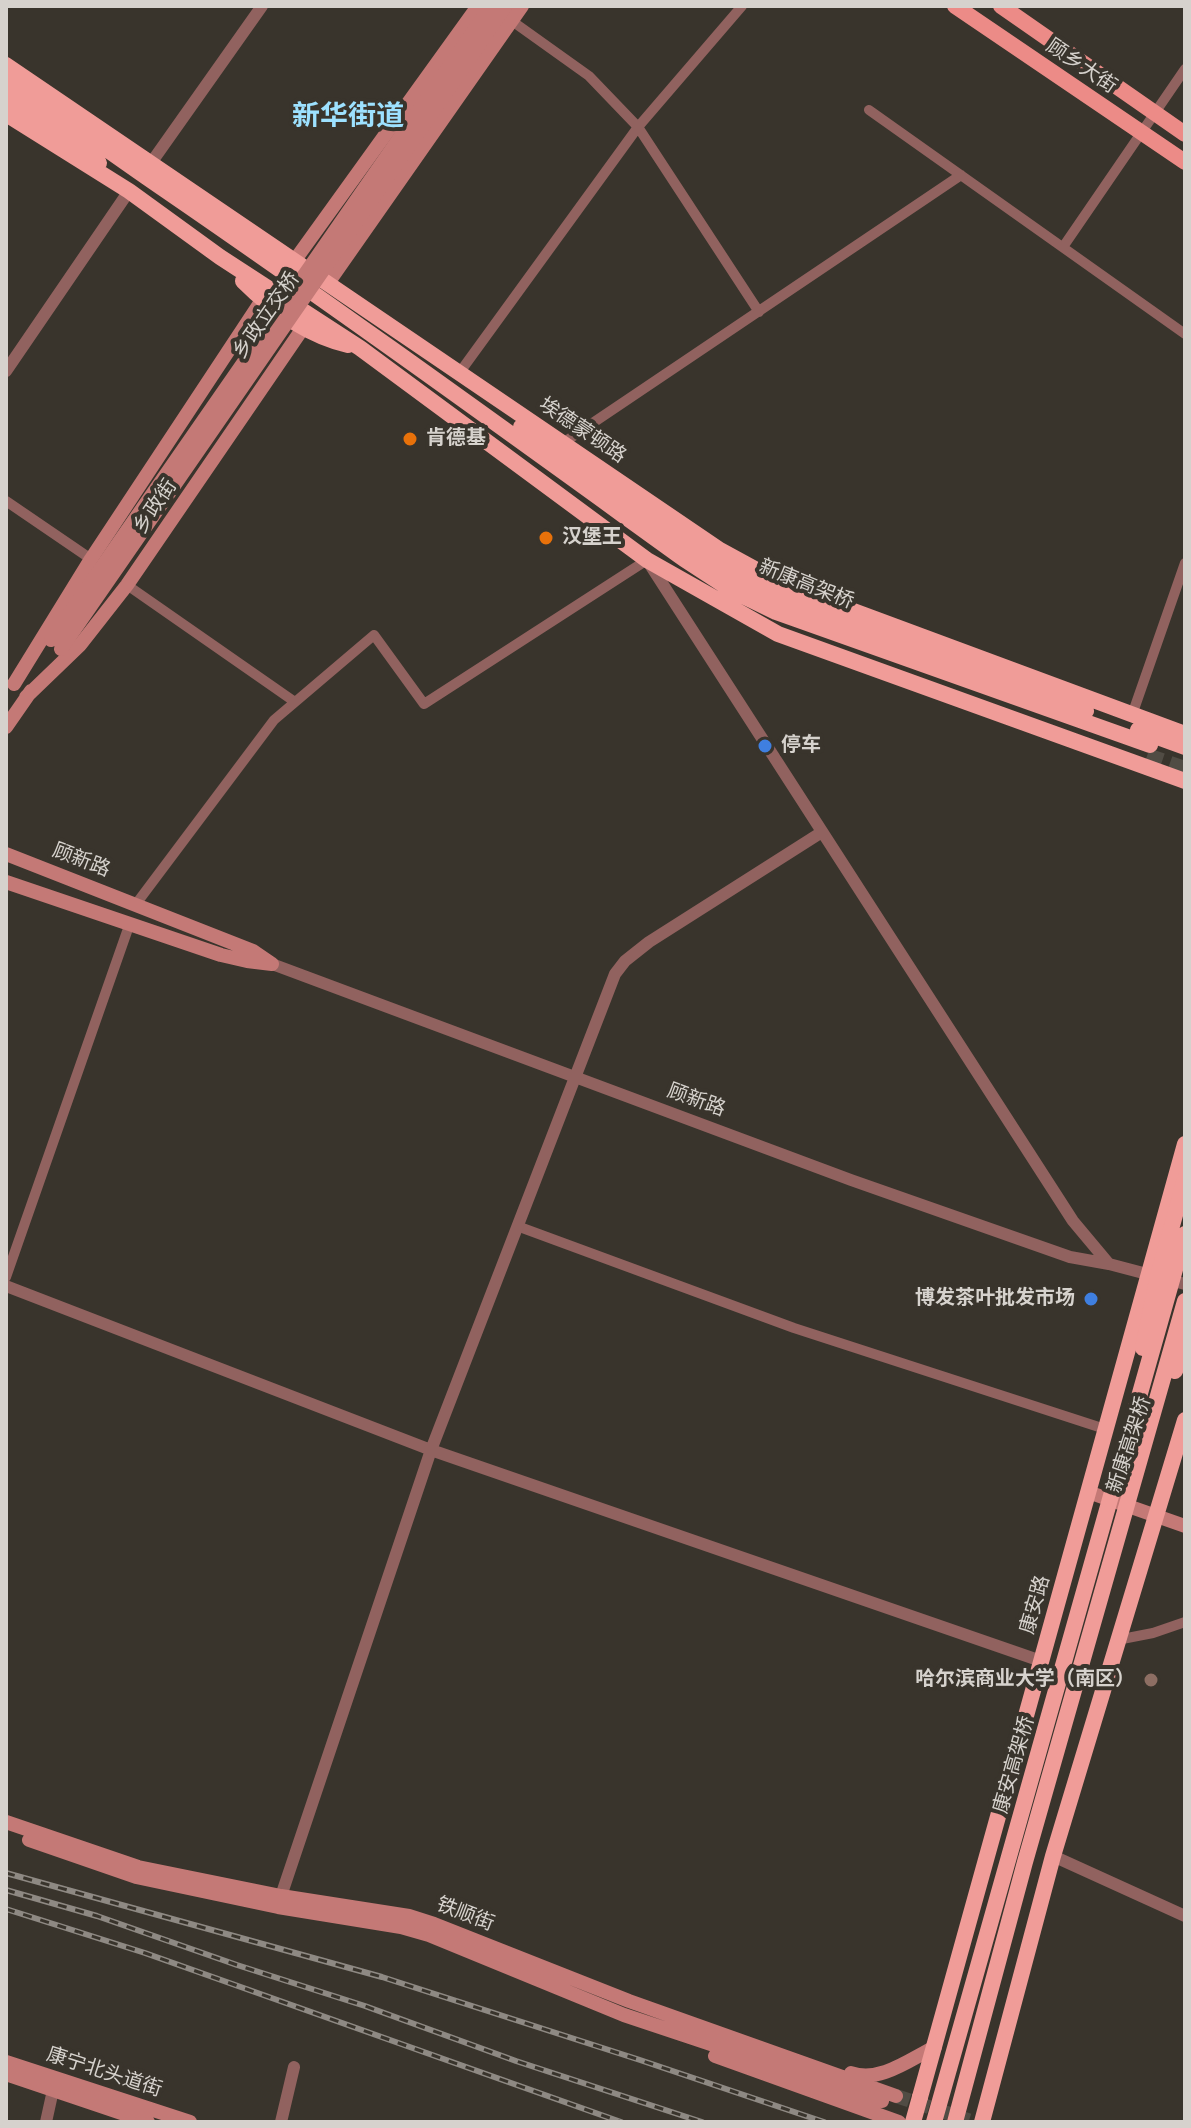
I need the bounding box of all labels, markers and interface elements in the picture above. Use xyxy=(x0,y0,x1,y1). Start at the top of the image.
street label: 顾乡大街 xyxy=(1041,35,1121,99)
district label: 新华街道 xyxy=(292,101,404,135)
street label: 乡政立交桥 xyxy=(228,268,306,364)
street label: 埃德蒙顿路 xyxy=(534,393,630,469)
place label: 肯德基 xyxy=(426,427,486,451)
marker: 肯德基 xyxy=(401,430,419,448)
street label: 乡政街 xyxy=(129,475,183,539)
place label: 汉堡王 xyxy=(562,526,622,550)
marker: 汉堡王 xyxy=(537,529,555,547)
street label: 新康高架桥 xyxy=(755,555,857,615)
place label: 停车 xyxy=(781,734,821,758)
marker: 停车 xyxy=(756,737,774,755)
street label: 顾新路 xyxy=(49,839,113,883)
street label: 顾新路 xyxy=(664,1079,728,1123)
place label: 博发茶叶批发市场 xyxy=(915,1287,1075,1311)
marker: 博发茶叶批发市场 xyxy=(1082,1290,1100,1308)
street label: 新康高架桥 xyxy=(1103,1394,1157,1496)
street label: 康安路 xyxy=(1016,1573,1056,1637)
place label: 哈尔滨商业大学（南区） xyxy=(915,1668,1135,1692)
marker: 哈尔滨商业大学（南区） xyxy=(1142,1671,1160,1689)
street label: 康安高架桥 xyxy=(990,1714,1040,1816)
street label: 铁顺街 xyxy=(433,1893,497,1937)
street label: 康宁北头道街 xyxy=(43,2043,165,2103)

